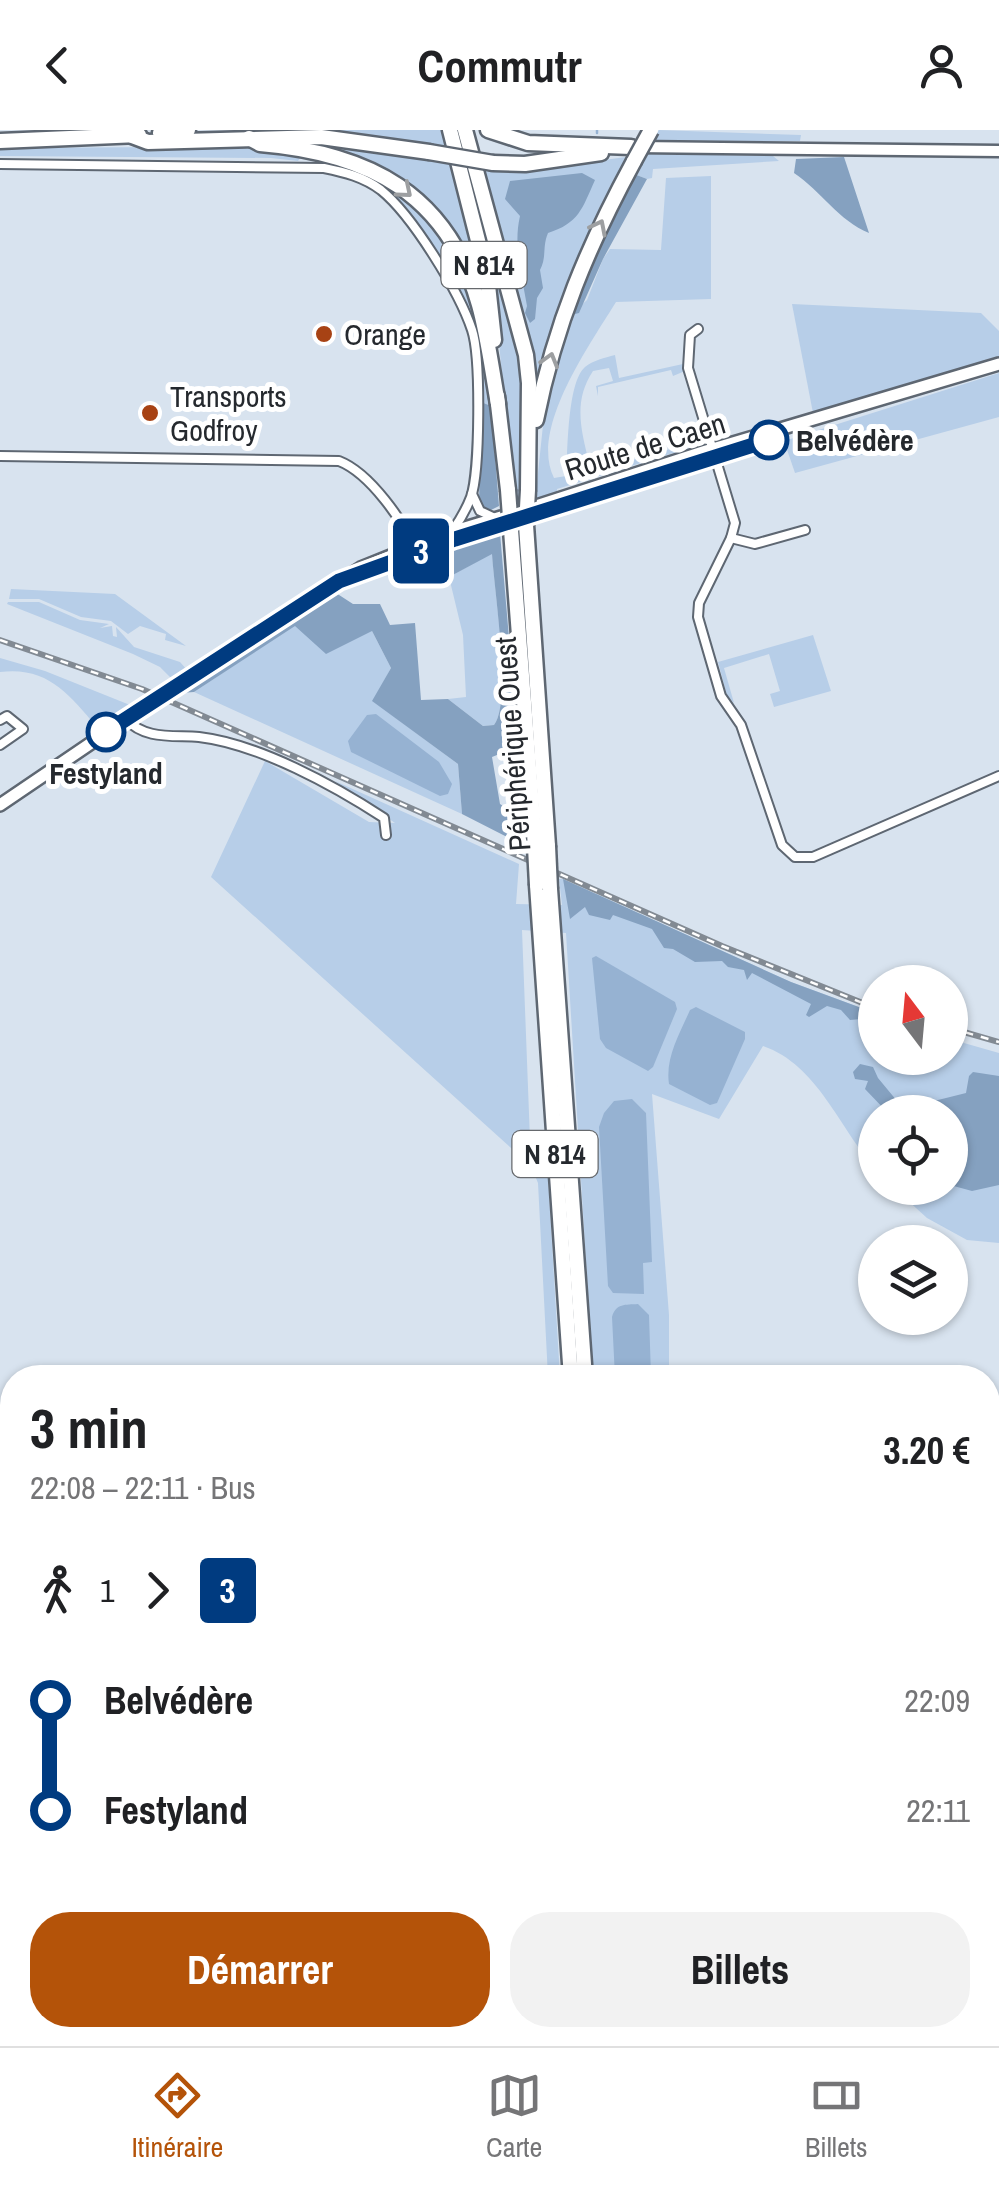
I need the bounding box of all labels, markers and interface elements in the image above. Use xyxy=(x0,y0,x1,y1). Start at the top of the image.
text: Commutr xyxy=(418,35,581,96)
icon: back xyxy=(30,38,85,93)
icon: person xyxy=(914,38,969,93)
one-way arrow xyxy=(394,179,412,197)
one-way arrow xyxy=(587,219,606,237)
road number: N 814 xyxy=(442,242,526,288)
place label: Orange xyxy=(344,314,426,354)
marker: Orange xyxy=(313,323,335,345)
one-way arrow xyxy=(538,352,559,369)
place label: Transports Godfroy xyxy=(170,376,287,450)
marker: Transports Godfroy xyxy=(139,402,161,424)
street label: Route de Caen xyxy=(560,403,730,489)
place label: Belvédère xyxy=(796,420,914,460)
marker: Belvédère xyxy=(750,421,788,459)
line badge: 3 xyxy=(388,518,454,584)
text: 3 xyxy=(413,528,429,575)
street label: Périphérique Ouest xyxy=(485,635,539,852)
marker: Festyland xyxy=(87,713,125,751)
place label: Festyland xyxy=(49,753,163,793)
north arrow xyxy=(858,965,968,1075)
map controls xyxy=(858,965,968,1335)
button: locate xyxy=(858,1095,968,1205)
road number: N 814 xyxy=(512,1131,598,1177)
button: layers xyxy=(858,1225,968,1335)
text: 3 min xyxy=(30,1391,148,1465)
text: 3.20 € xyxy=(883,1425,970,1476)
text: 22:08 – 22:11 · Bus xyxy=(30,1466,256,1509)
icon: walk xyxy=(30,1563,85,1618)
icon: forward xyxy=(130,1563,185,1618)
text: 3 xyxy=(220,1567,236,1614)
text: 1 xyxy=(100,1569,115,1612)
text: Belvédère xyxy=(104,1675,253,1726)
text: 22:09 xyxy=(904,1679,970,1722)
text: Festyland xyxy=(104,1785,248,1836)
text: 22:11 xyxy=(906,1789,970,1832)
button: Démarrer xyxy=(30,1912,490,2027)
button: Billets xyxy=(510,1912,970,2027)
tab: Itinéraire xyxy=(131,2068,223,2166)
tab: Carte xyxy=(486,2068,542,2166)
tab: Billets xyxy=(805,2068,868,2166)

